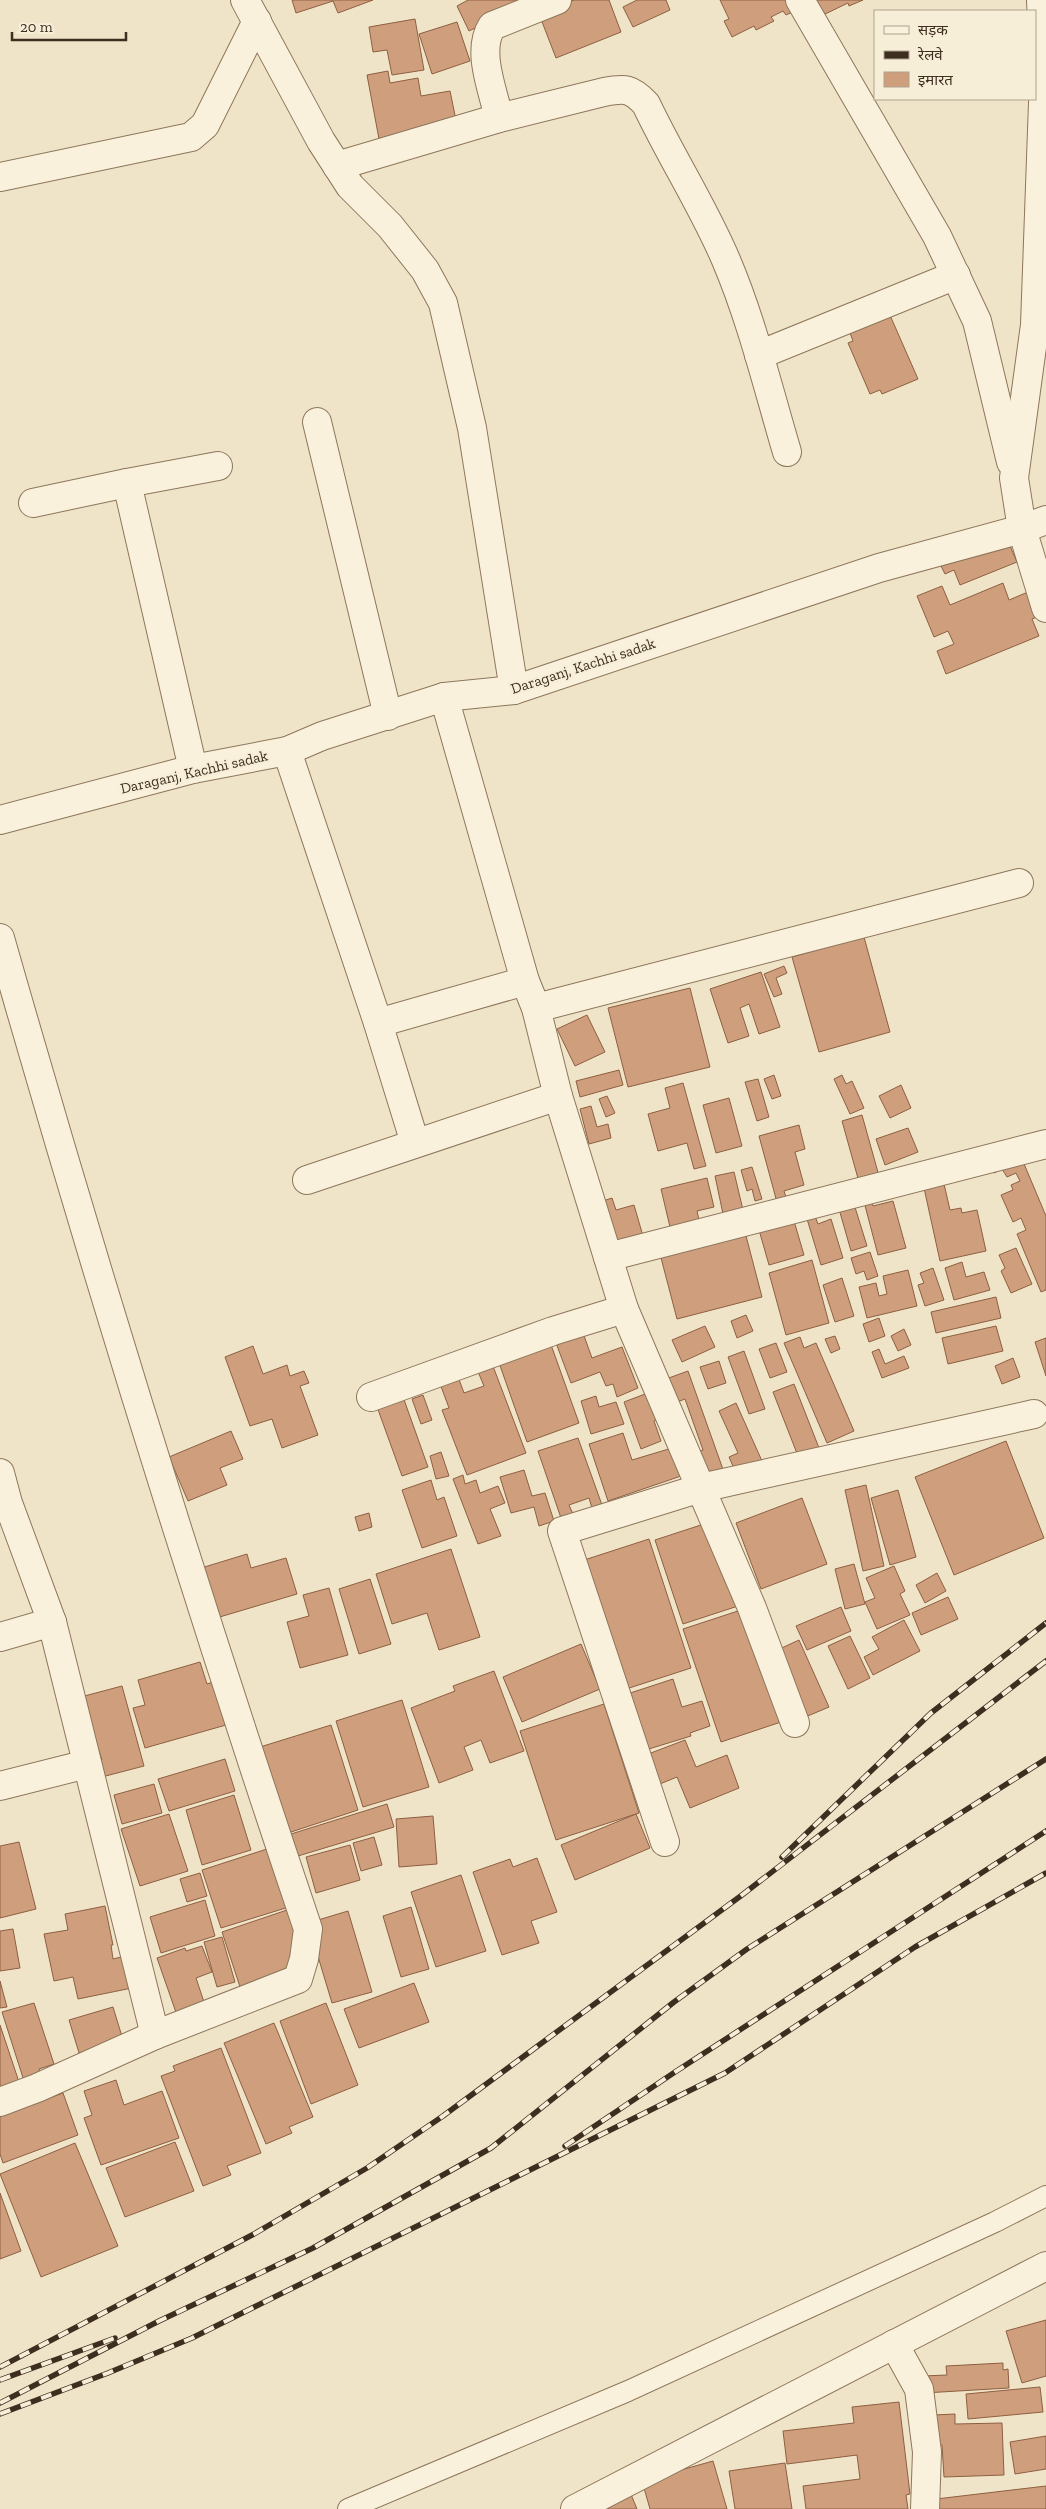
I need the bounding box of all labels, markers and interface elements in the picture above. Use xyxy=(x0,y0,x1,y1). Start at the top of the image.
scale bar xyxy=(12,10,126,42)
legend xyxy=(874,10,1036,100)
text: 20 m xyxy=(20,18,53,36)
text: सड़क xyxy=(918,21,948,39)
text: रेलवे xyxy=(917,46,943,64)
text: इमारत xyxy=(918,71,953,89)
street label: Daraganj, Kachhi sadak xyxy=(508,634,658,698)
street label: Daraganj, Kachhi sadak xyxy=(118,746,270,798)

